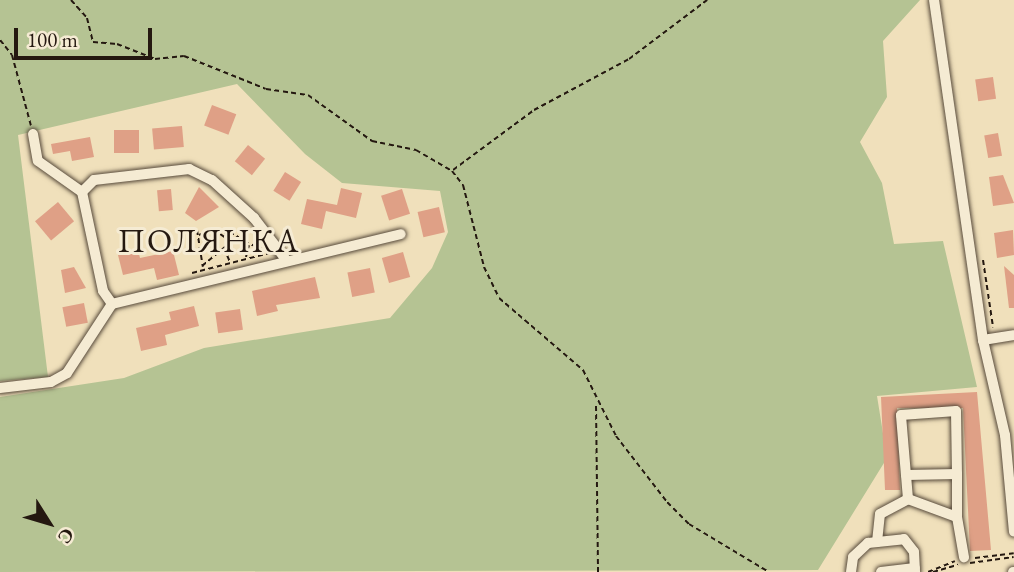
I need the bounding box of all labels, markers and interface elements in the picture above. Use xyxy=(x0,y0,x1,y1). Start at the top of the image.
scale bar xyxy=(18,14,156,58)
text: 100 m xyxy=(27,26,78,53)
district label: ПОЛЯНКА xyxy=(119,221,299,261)
north arrow xyxy=(14,488,84,558)
text: С xyxy=(52,523,80,549)

